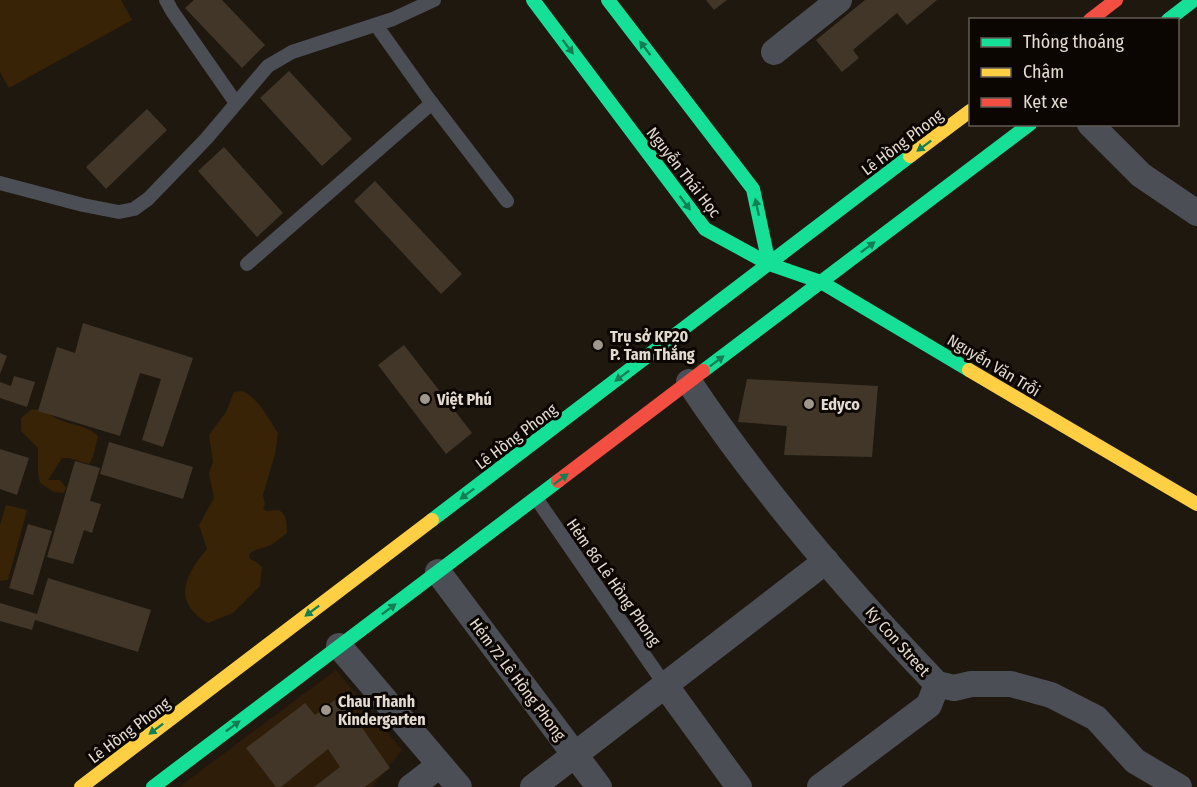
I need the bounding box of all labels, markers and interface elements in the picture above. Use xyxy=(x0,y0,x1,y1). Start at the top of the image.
legend xyxy=(969,18,1179,126)
text: Thông thoáng xyxy=(1023,31,1124,53)
one-way arrow xyxy=(562,39,574,54)
one-way arrow xyxy=(640,41,652,56)
text: Chậm xyxy=(1023,61,1064,83)
text: Kẹt xe xyxy=(1023,91,1068,113)
street label: Lê Hồng Phong xyxy=(857,105,947,179)
street label: Nguyễn Thái Học xyxy=(643,123,725,221)
one-way arrow xyxy=(916,140,932,152)
one-way arrow xyxy=(679,195,691,210)
one-way arrow xyxy=(751,197,761,216)
one-way arrow xyxy=(859,241,875,253)
place label: Trụ sở KP20 P. Tam Thắng xyxy=(610,327,695,364)
street label: Nguyễn Văn Trỗi xyxy=(944,330,1043,401)
marker: Trụ sở KP20 P. Tam Thắng xyxy=(591,338,605,352)
one-way arrow xyxy=(708,355,724,367)
one-way arrow xyxy=(615,369,630,381)
place label: Việt Phú xyxy=(436,390,492,409)
marker: Việt Phú xyxy=(418,392,432,406)
place label: Edyco xyxy=(821,395,860,414)
marker: Edyco xyxy=(802,397,816,411)
street label: Lê Hồng Phong xyxy=(471,399,561,473)
one-way arrow xyxy=(553,472,569,485)
one-way arrow xyxy=(459,487,475,500)
street label: Hẻm 86 Lê Hồng Phong xyxy=(563,515,666,650)
one-way arrow xyxy=(380,603,396,615)
street label: Ky Con Street xyxy=(861,603,934,681)
one-way arrow xyxy=(304,605,319,617)
street label: Hẻm 72 Lê Hồng Phong xyxy=(466,614,571,744)
place label: Chau Thanh Kindergarten xyxy=(338,692,426,729)
street label: Lê Hồng Phong xyxy=(84,693,174,767)
marker: Chau Thanh Kindergarten xyxy=(319,703,333,717)
one-way arrow xyxy=(226,721,241,733)
one-way arrow xyxy=(149,723,164,735)

